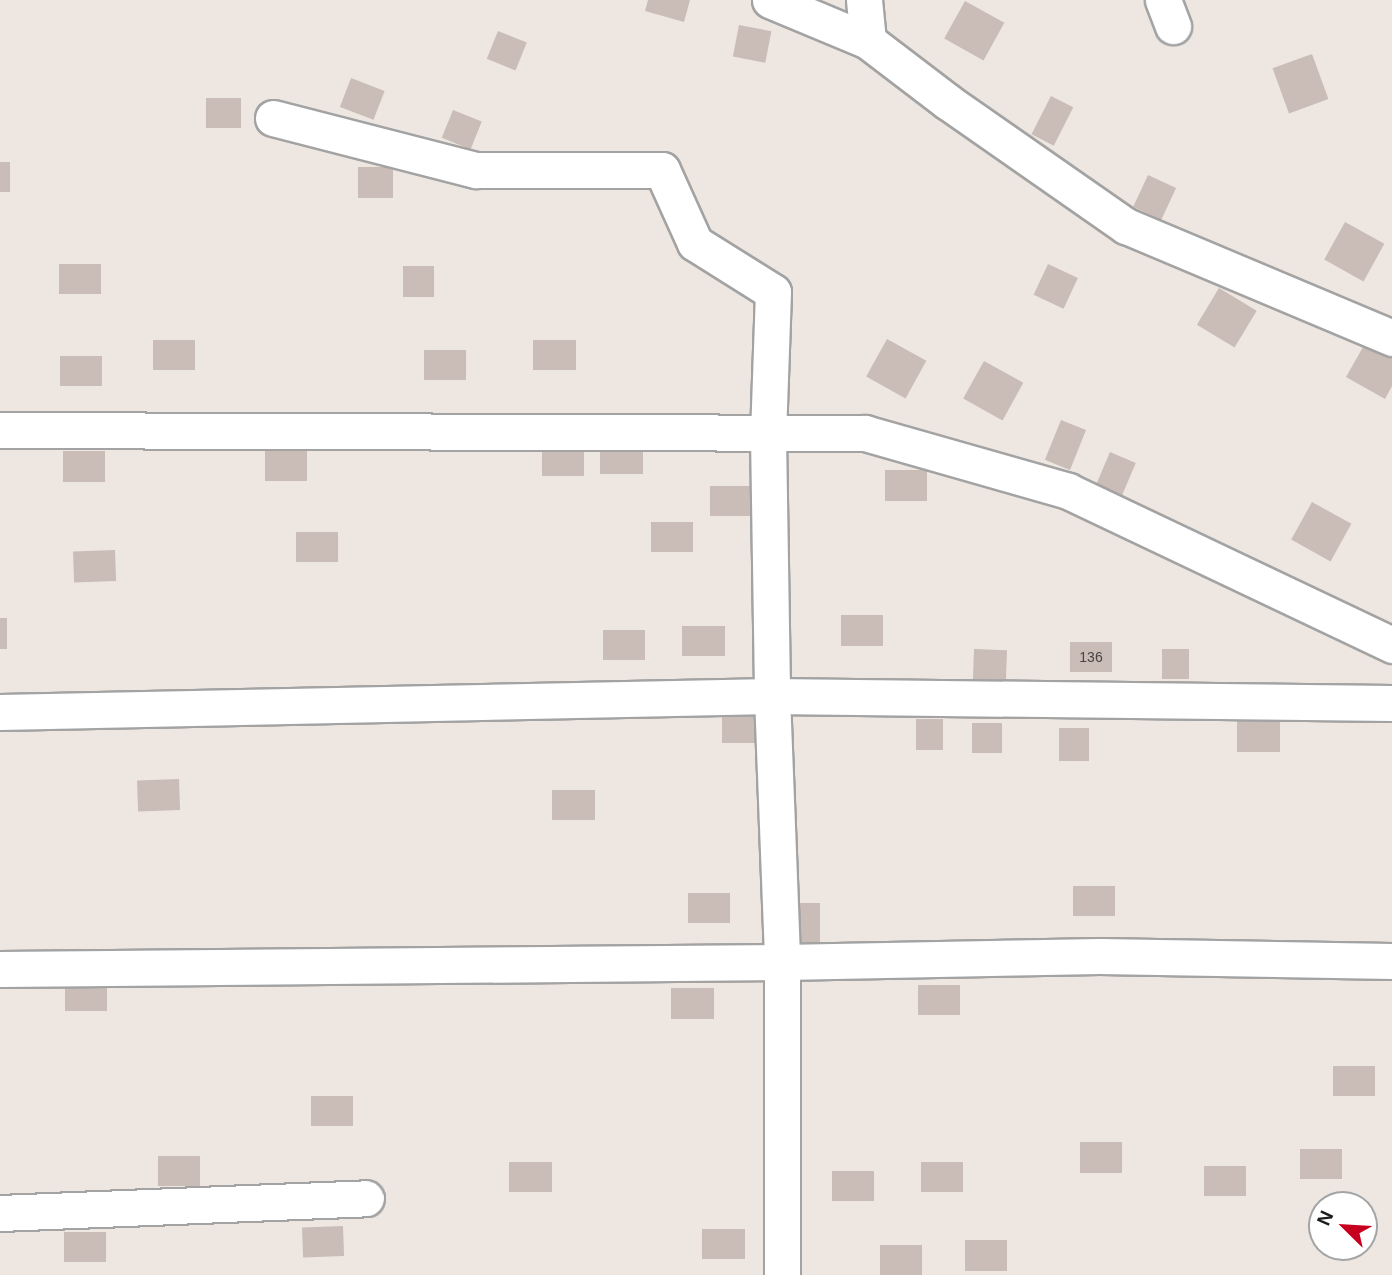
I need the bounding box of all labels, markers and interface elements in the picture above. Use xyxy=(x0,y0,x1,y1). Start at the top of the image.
house number: 136 xyxy=(1079,649,1103,665)
north arrow xyxy=(1308,1191,1378,1261)
text: N xyxy=(1313,1208,1338,1229)

